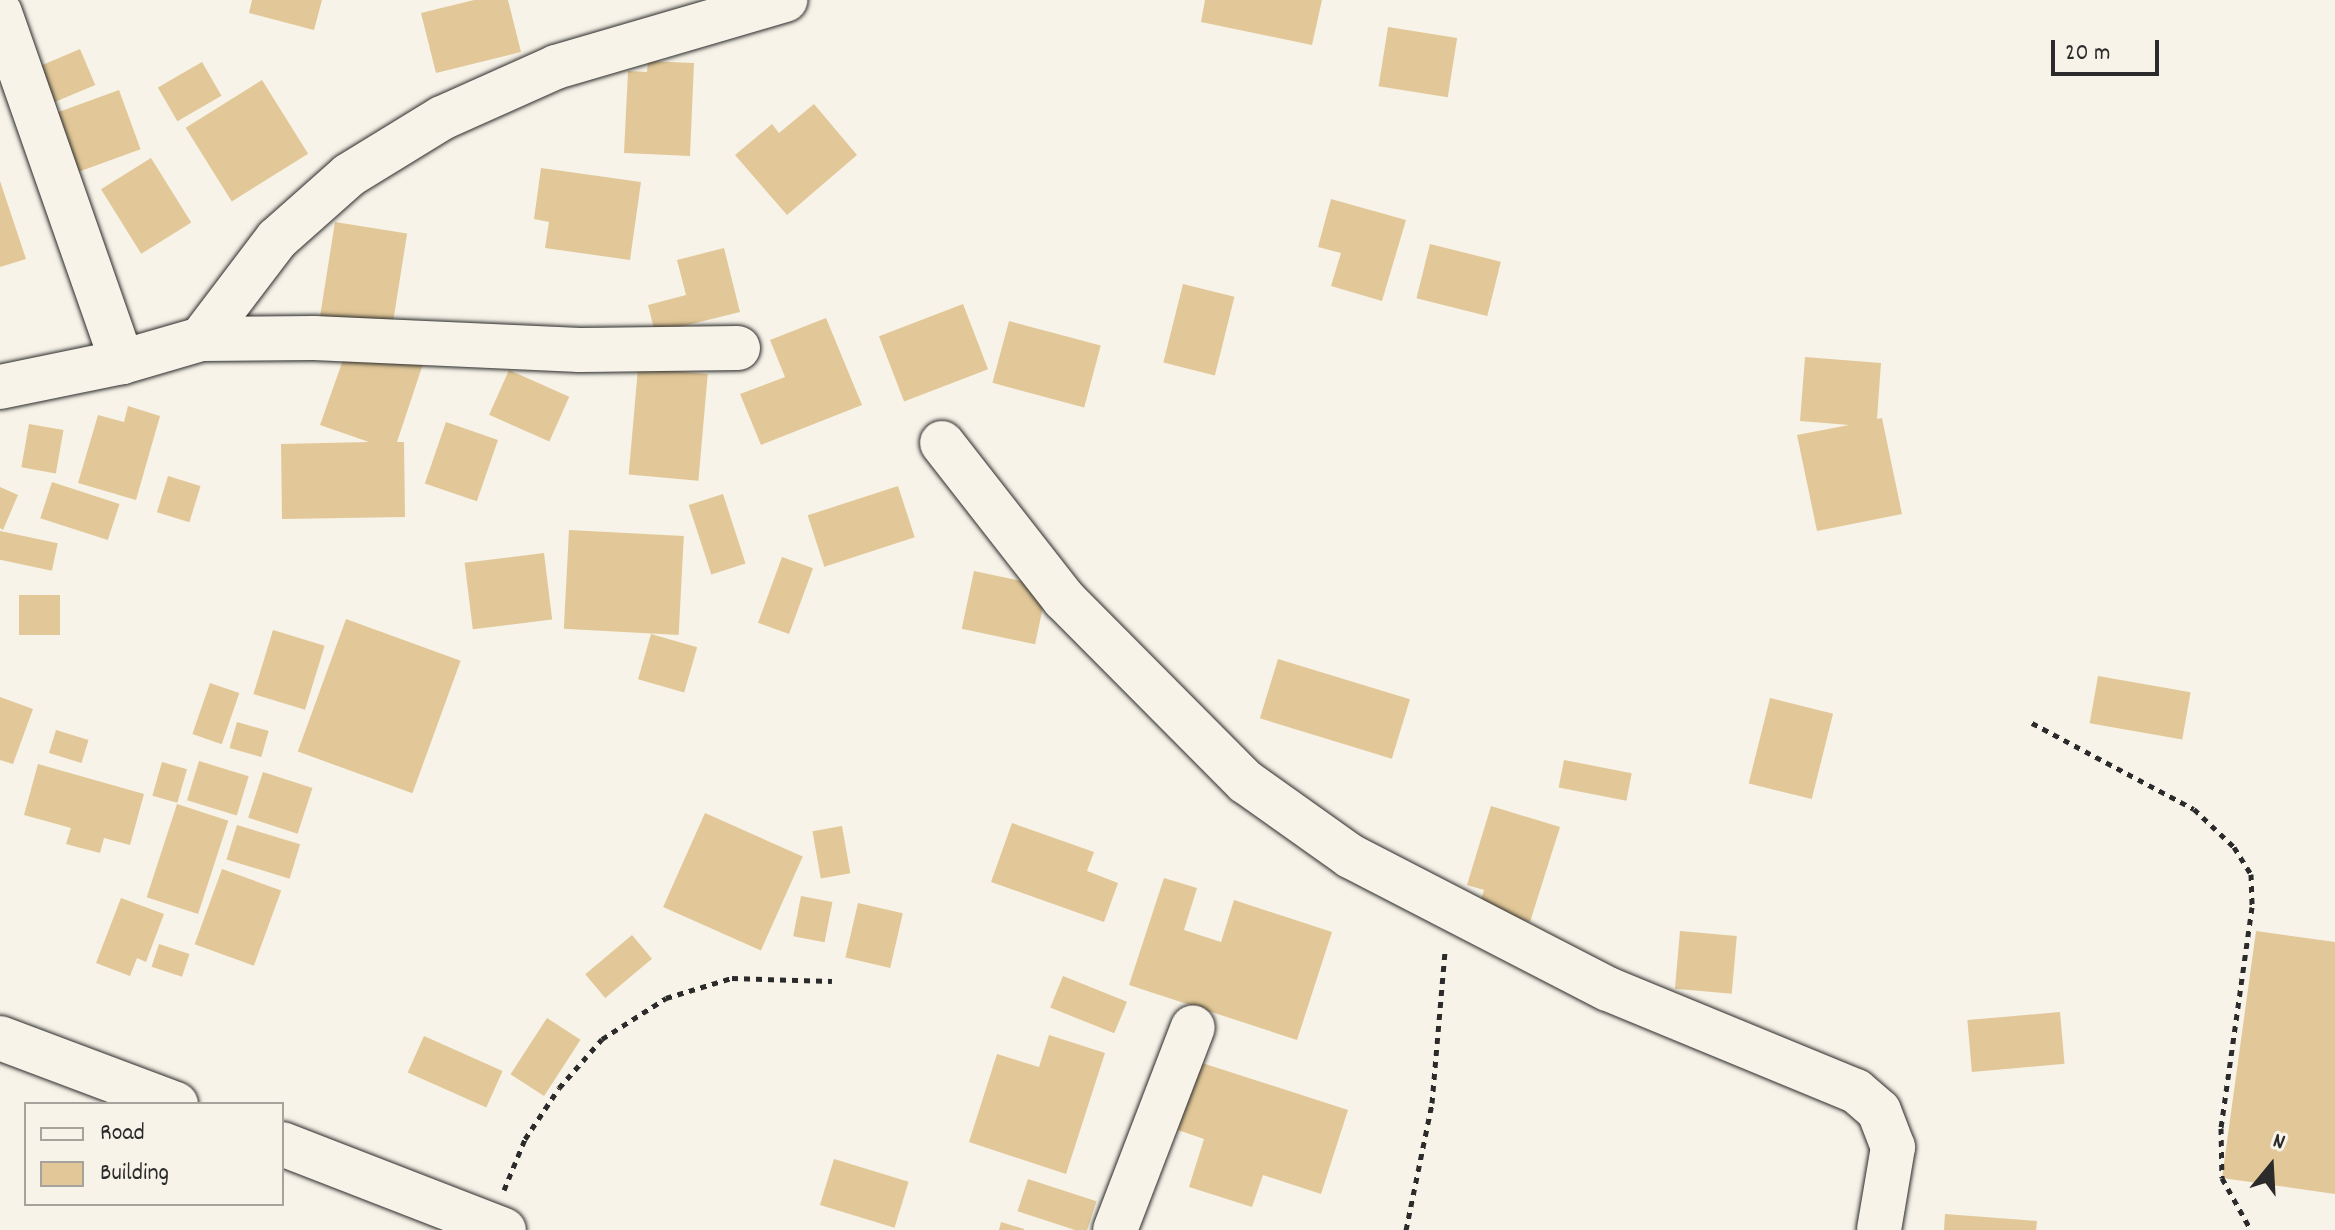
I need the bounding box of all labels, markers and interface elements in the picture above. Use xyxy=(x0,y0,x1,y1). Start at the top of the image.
scale bar xyxy=(2055,24,2163,74)
text: 20 m xyxy=(2065,37,2111,71)
legend xyxy=(24,1102,284,1206)
text: Road xyxy=(100,1117,145,1151)
north arrow xyxy=(2231,1126,2311,1206)
text: N xyxy=(2269,1126,2289,1159)
text: Building xyxy=(100,1157,169,1191)

